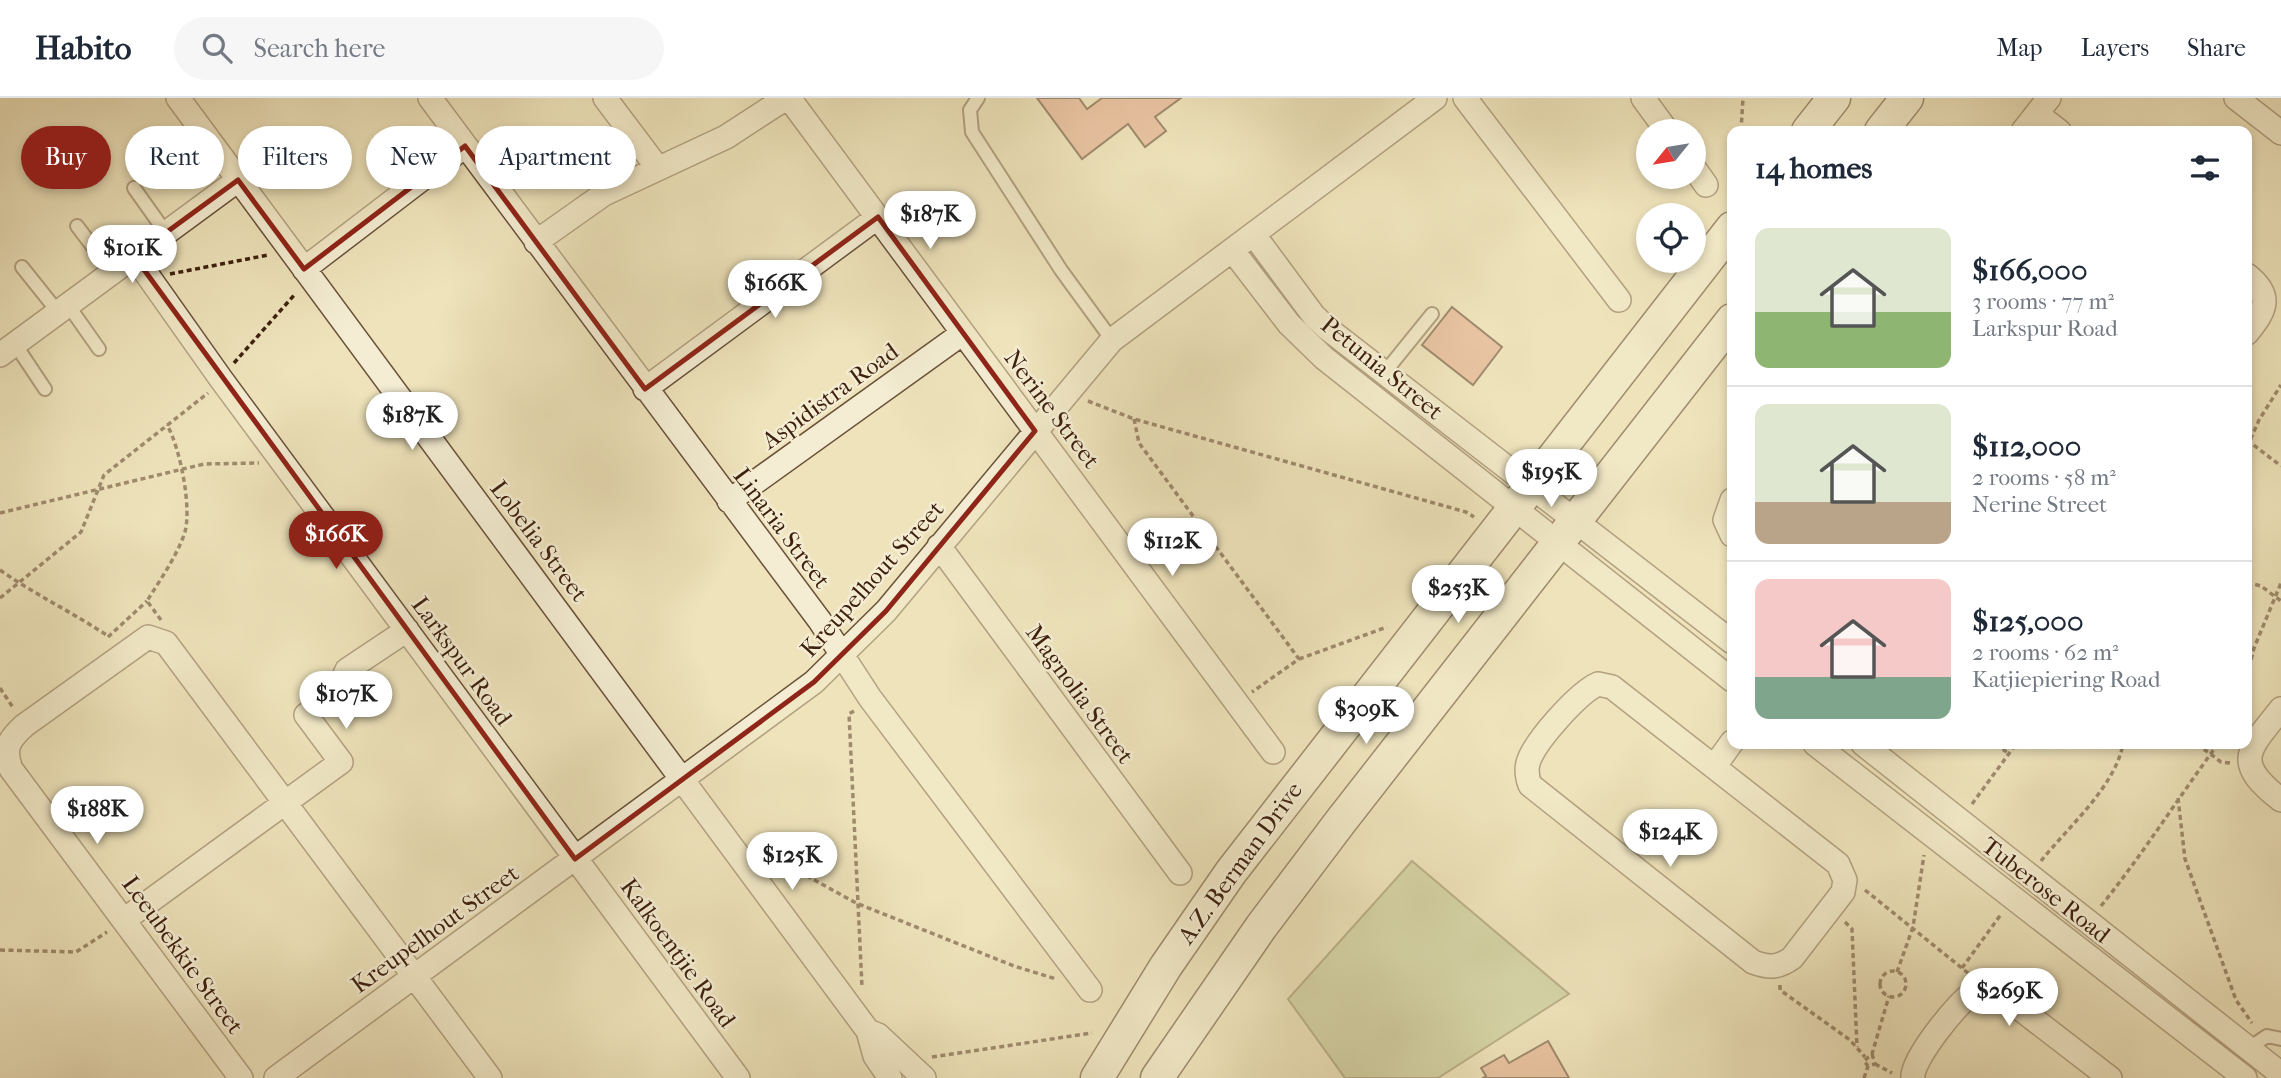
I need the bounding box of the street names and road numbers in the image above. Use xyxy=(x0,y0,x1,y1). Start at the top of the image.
street label: Petunia Street xyxy=(1315,310,1449,426)
street label: Aspidistra Road xyxy=(756,337,904,455)
street label: Nerine Street xyxy=(998,344,1106,474)
street label: Linaria Street xyxy=(728,462,837,594)
street label: Lobelia Street xyxy=(484,475,594,607)
street label: Kreupelhout Street xyxy=(795,495,950,663)
street label: Larkspur Road xyxy=(406,591,519,731)
street label: Magnolia Street xyxy=(1020,619,1140,769)
street label: A.Z. Berman Drive xyxy=(1171,777,1308,950)
street label: Tuberose Road xyxy=(1976,831,2116,949)
street label: Kreupelhout Street xyxy=(346,859,525,999)
street label: Leeubekkie Street xyxy=(116,871,250,1040)
street label: Kalkoentjie Road xyxy=(615,873,742,1034)

